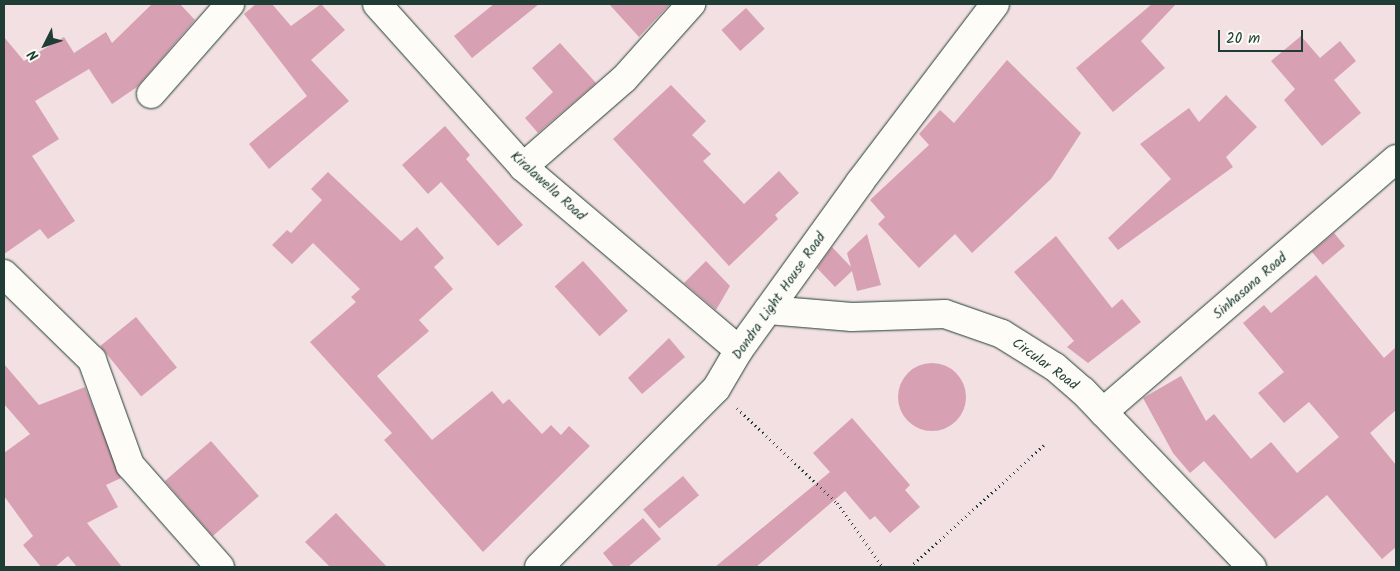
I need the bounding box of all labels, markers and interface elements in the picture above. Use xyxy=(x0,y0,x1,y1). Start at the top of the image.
north arrow xyxy=(20,20,70,70)
scale bar xyxy=(1220,20,1305,52)
text: 20 m xyxy=(1226,27,1260,51)
text: N xyxy=(22,44,45,65)
street label: Kiralawella Road xyxy=(507,148,589,224)
street label: Dondra Light House Road xyxy=(729,229,829,363)
street label: Sinhasana Road xyxy=(1210,249,1290,323)
street label: Circular Road xyxy=(1009,334,1081,394)

